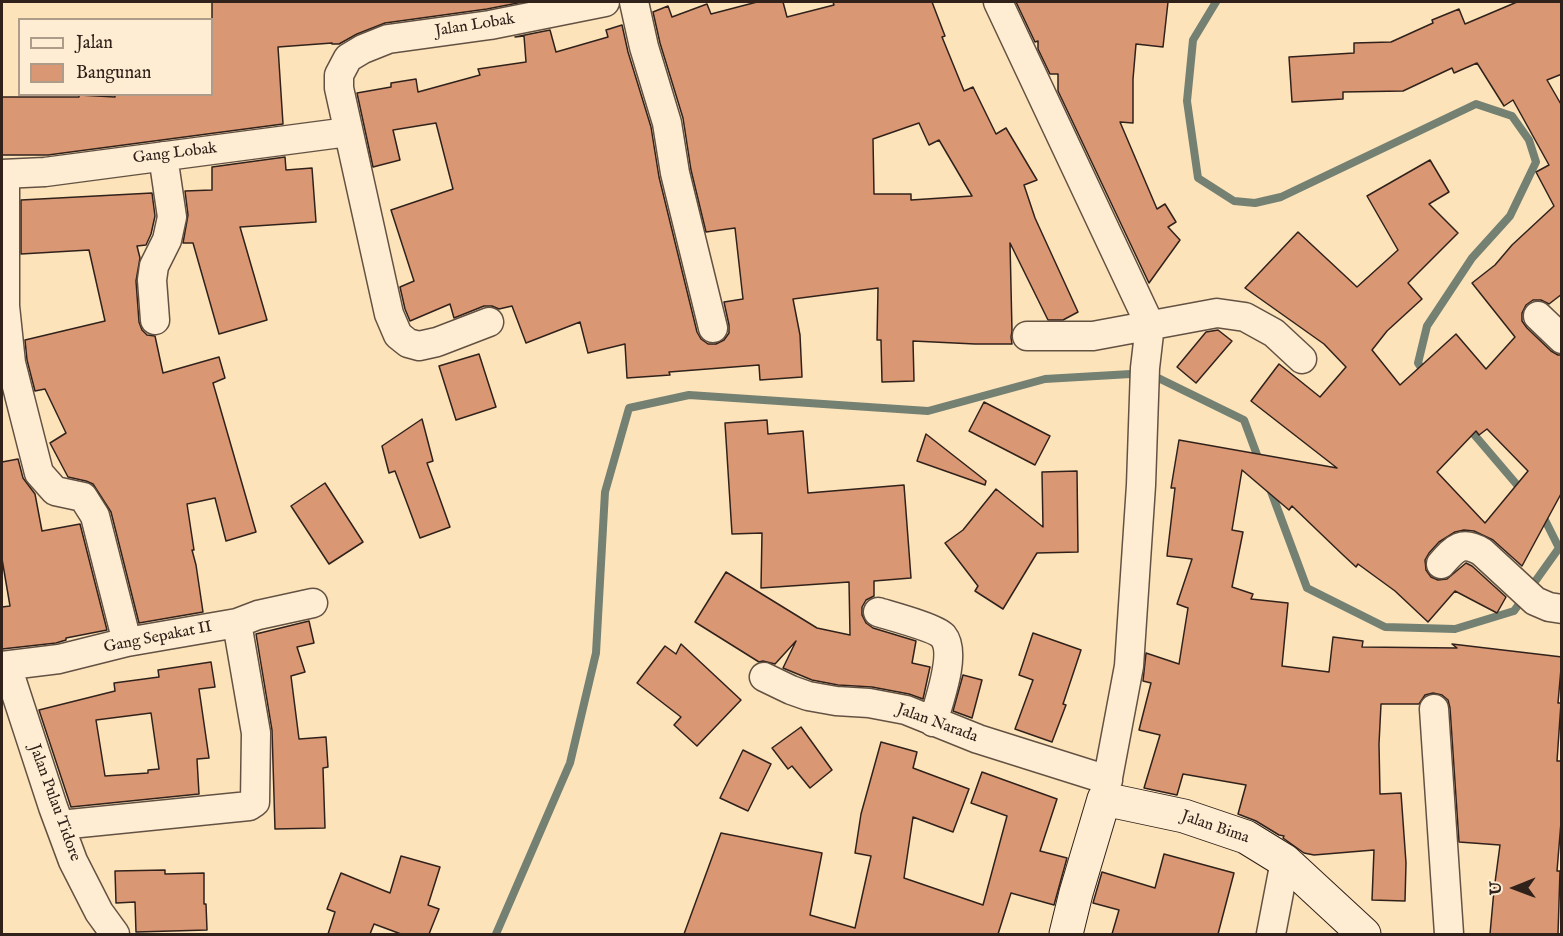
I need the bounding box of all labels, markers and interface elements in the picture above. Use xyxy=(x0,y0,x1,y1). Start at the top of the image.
street label: Jalan Lobak xyxy=(434,10,516,42)
legend xyxy=(18,18,213,96)
text: Jalan xyxy=(76,32,113,55)
text: Bangunan xyxy=(76,62,151,85)
street label: Gang Lobak xyxy=(132,139,218,169)
street label: Gang Sepakat II xyxy=(102,618,214,658)
street label: Jalan Narada xyxy=(894,700,980,748)
street label: Jalan Pulau Tidore xyxy=(24,742,84,864)
street label: Jalan Bima xyxy=(1179,807,1251,849)
north arrow xyxy=(1485,858,1545,918)
text: U xyxy=(1487,881,1507,895)

